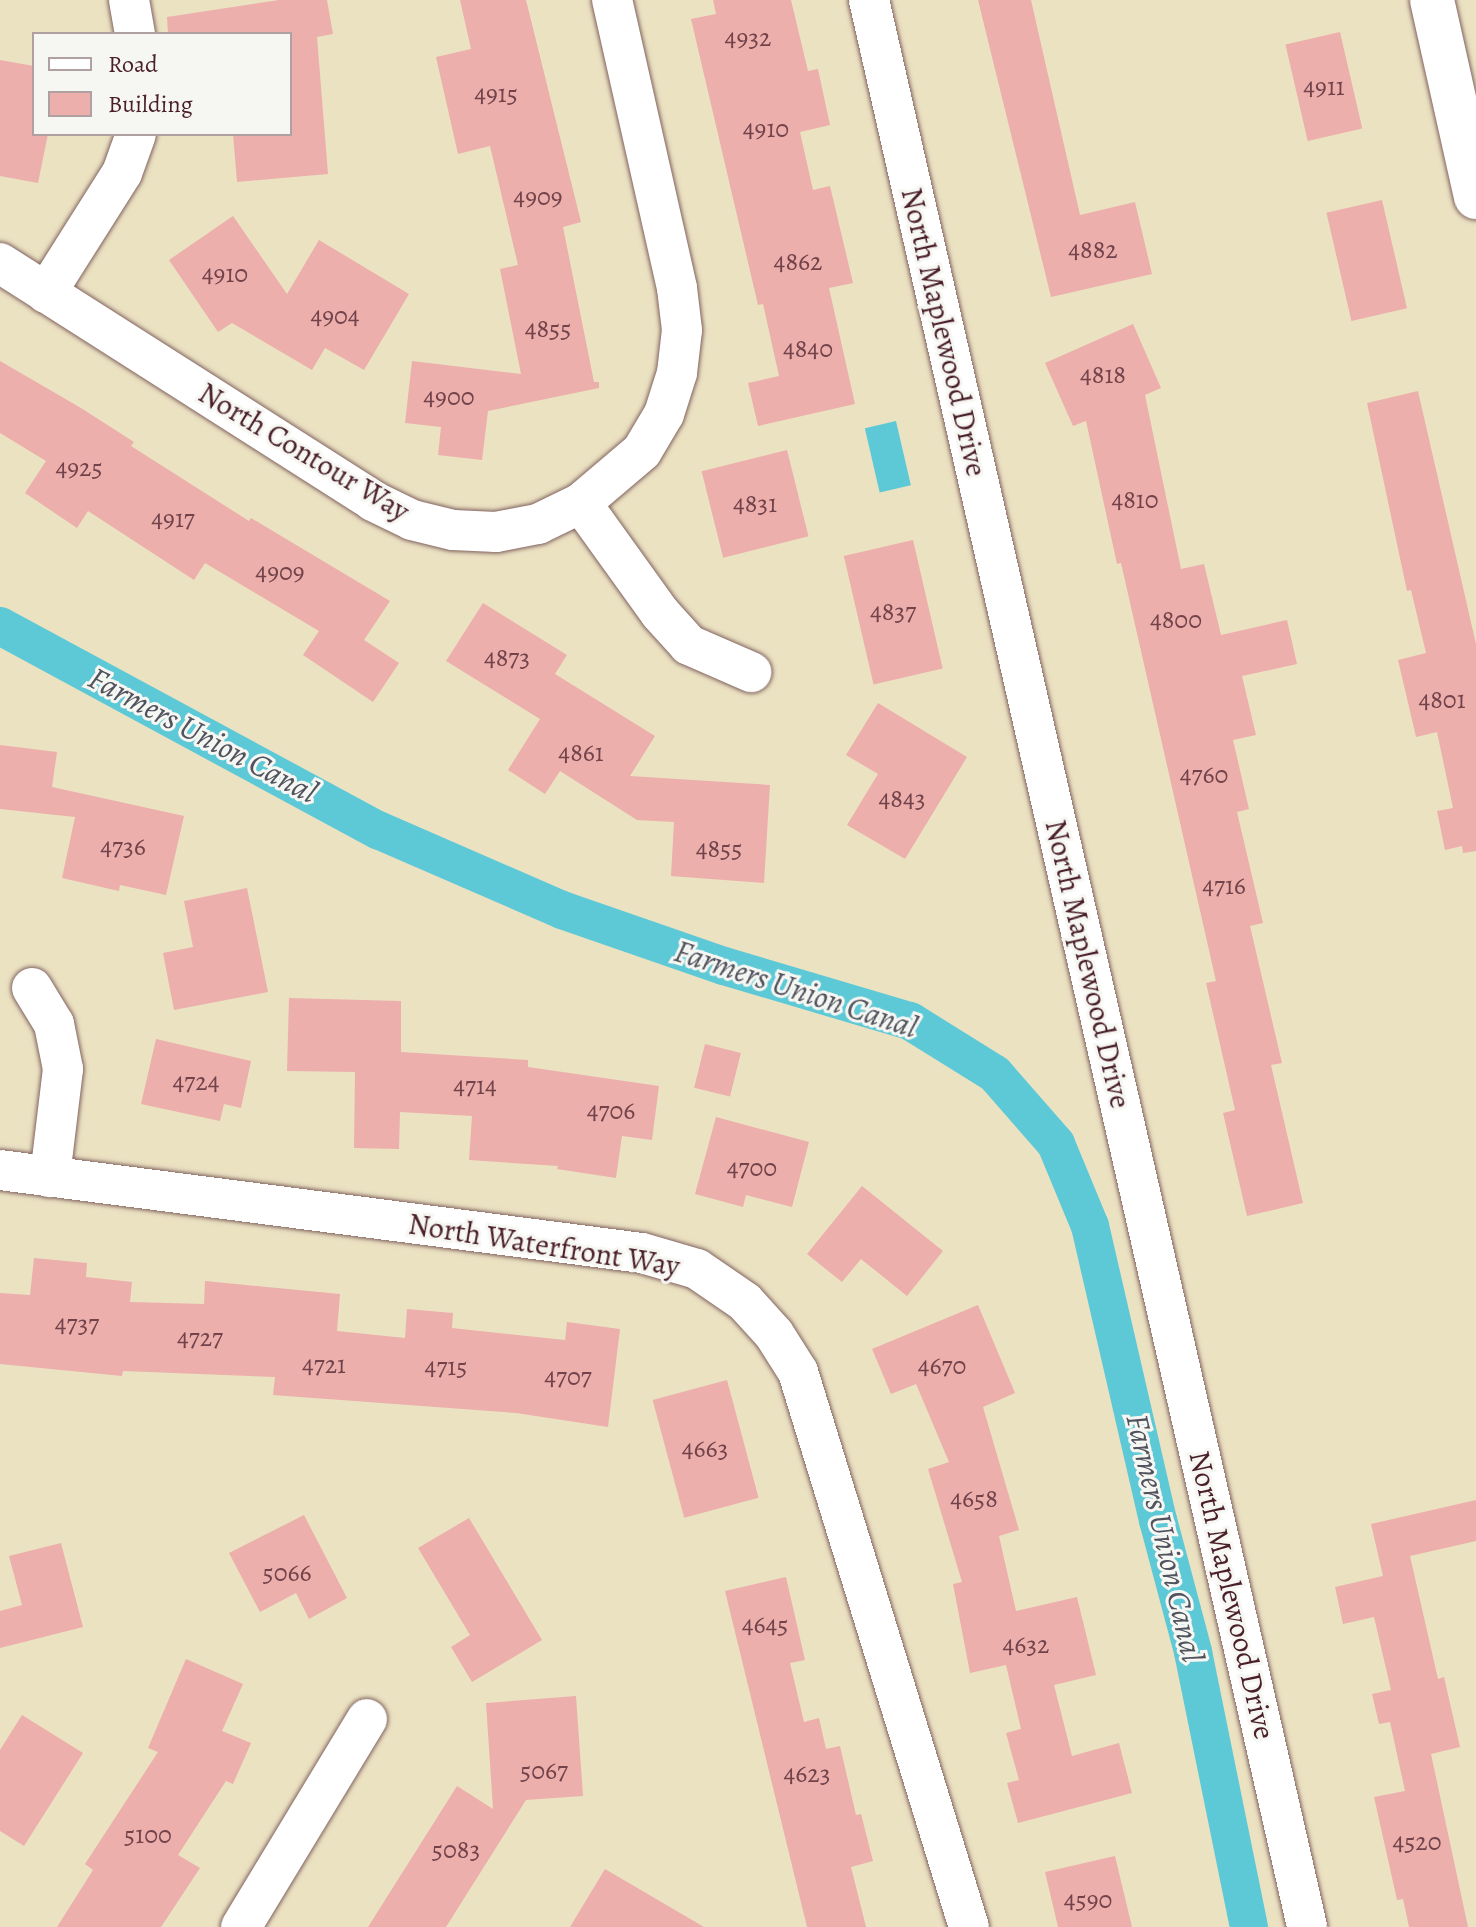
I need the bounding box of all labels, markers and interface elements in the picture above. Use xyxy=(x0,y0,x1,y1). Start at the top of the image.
house number: 4932 xyxy=(725,22,771,54)
legend xyxy=(32,32,292,136)
text: Road xyxy=(108,48,158,80)
house number: 4911 xyxy=(1303,71,1345,103)
house number: 4915 xyxy=(474,78,518,110)
text: Building xyxy=(108,88,193,120)
house number: 4910 xyxy=(743,113,789,145)
house number: 4909 xyxy=(513,181,563,213)
street label: North Maplewood Drive xyxy=(893,184,995,480)
house number: 4882 xyxy=(1068,234,1118,266)
house number: 4862 xyxy=(774,246,822,278)
house number: 4910 xyxy=(202,258,248,290)
house number: 4904 xyxy=(310,300,360,332)
house number: 4855 xyxy=(525,313,571,345)
house number: 4840 xyxy=(783,333,833,365)
house number: 4818 xyxy=(1080,359,1126,391)
street label: North Contour Way xyxy=(192,375,416,529)
house number: 4900 xyxy=(423,381,475,413)
house number: 4925 xyxy=(55,452,103,484)
house number: 4810 xyxy=(1111,484,1159,516)
house number: 4831 xyxy=(733,488,777,520)
house number: 4917 xyxy=(151,503,195,535)
house number: 4909 xyxy=(255,556,305,588)
house number: 4837 xyxy=(870,596,916,628)
house number: 4800 xyxy=(1150,604,1202,636)
house number: 4873 xyxy=(484,642,530,674)
water label: Farmers Union Canal xyxy=(82,659,324,811)
house number: 4801 xyxy=(1418,684,1466,716)
house number: 4861 xyxy=(558,737,604,769)
house number: 4760 xyxy=(1180,759,1228,791)
house number: 4843 xyxy=(879,783,925,815)
street label: North Maplewood Drive xyxy=(1037,816,1139,1112)
house number: 4736 xyxy=(100,831,146,863)
house number: 4855 xyxy=(696,833,742,865)
house number: 4716 xyxy=(1202,870,1246,902)
water label: Farmers Union Canal xyxy=(669,932,923,1046)
house number: 4724 xyxy=(173,1066,219,1098)
house number: 4714 xyxy=(453,1070,497,1102)
house number: 4706 xyxy=(587,1095,635,1127)
house number: 4700 xyxy=(727,1152,777,1184)
street label: North Waterfront Way xyxy=(406,1206,682,1284)
house number: 4737 xyxy=(55,1308,99,1340)
house number: 4727 xyxy=(177,1322,223,1354)
house number: 4721 xyxy=(302,1349,346,1381)
house number: 4670 xyxy=(918,1350,966,1382)
house number: 4715 xyxy=(425,1351,467,1383)
house number: 4707 xyxy=(544,1361,592,1393)
water label: Farmers Union Canal xyxy=(1118,1410,1212,1666)
house number: 4663 xyxy=(682,1433,728,1465)
street label: North Maplewood Drive xyxy=(1181,1447,1283,1743)
house number: 4658 xyxy=(950,1483,998,1515)
house number: 5066 xyxy=(262,1557,312,1589)
house number: 4645 xyxy=(742,1609,788,1641)
house number: 4632 xyxy=(1003,1629,1049,1661)
house number: 5067 xyxy=(520,1755,568,1787)
house number: 4623 xyxy=(784,1758,830,1790)
house number: 5100 xyxy=(124,1819,172,1851)
house number: 4520 xyxy=(1392,1826,1442,1858)
house number: 5083 xyxy=(432,1834,480,1866)
house number: 4590 xyxy=(1064,1884,1112,1916)

